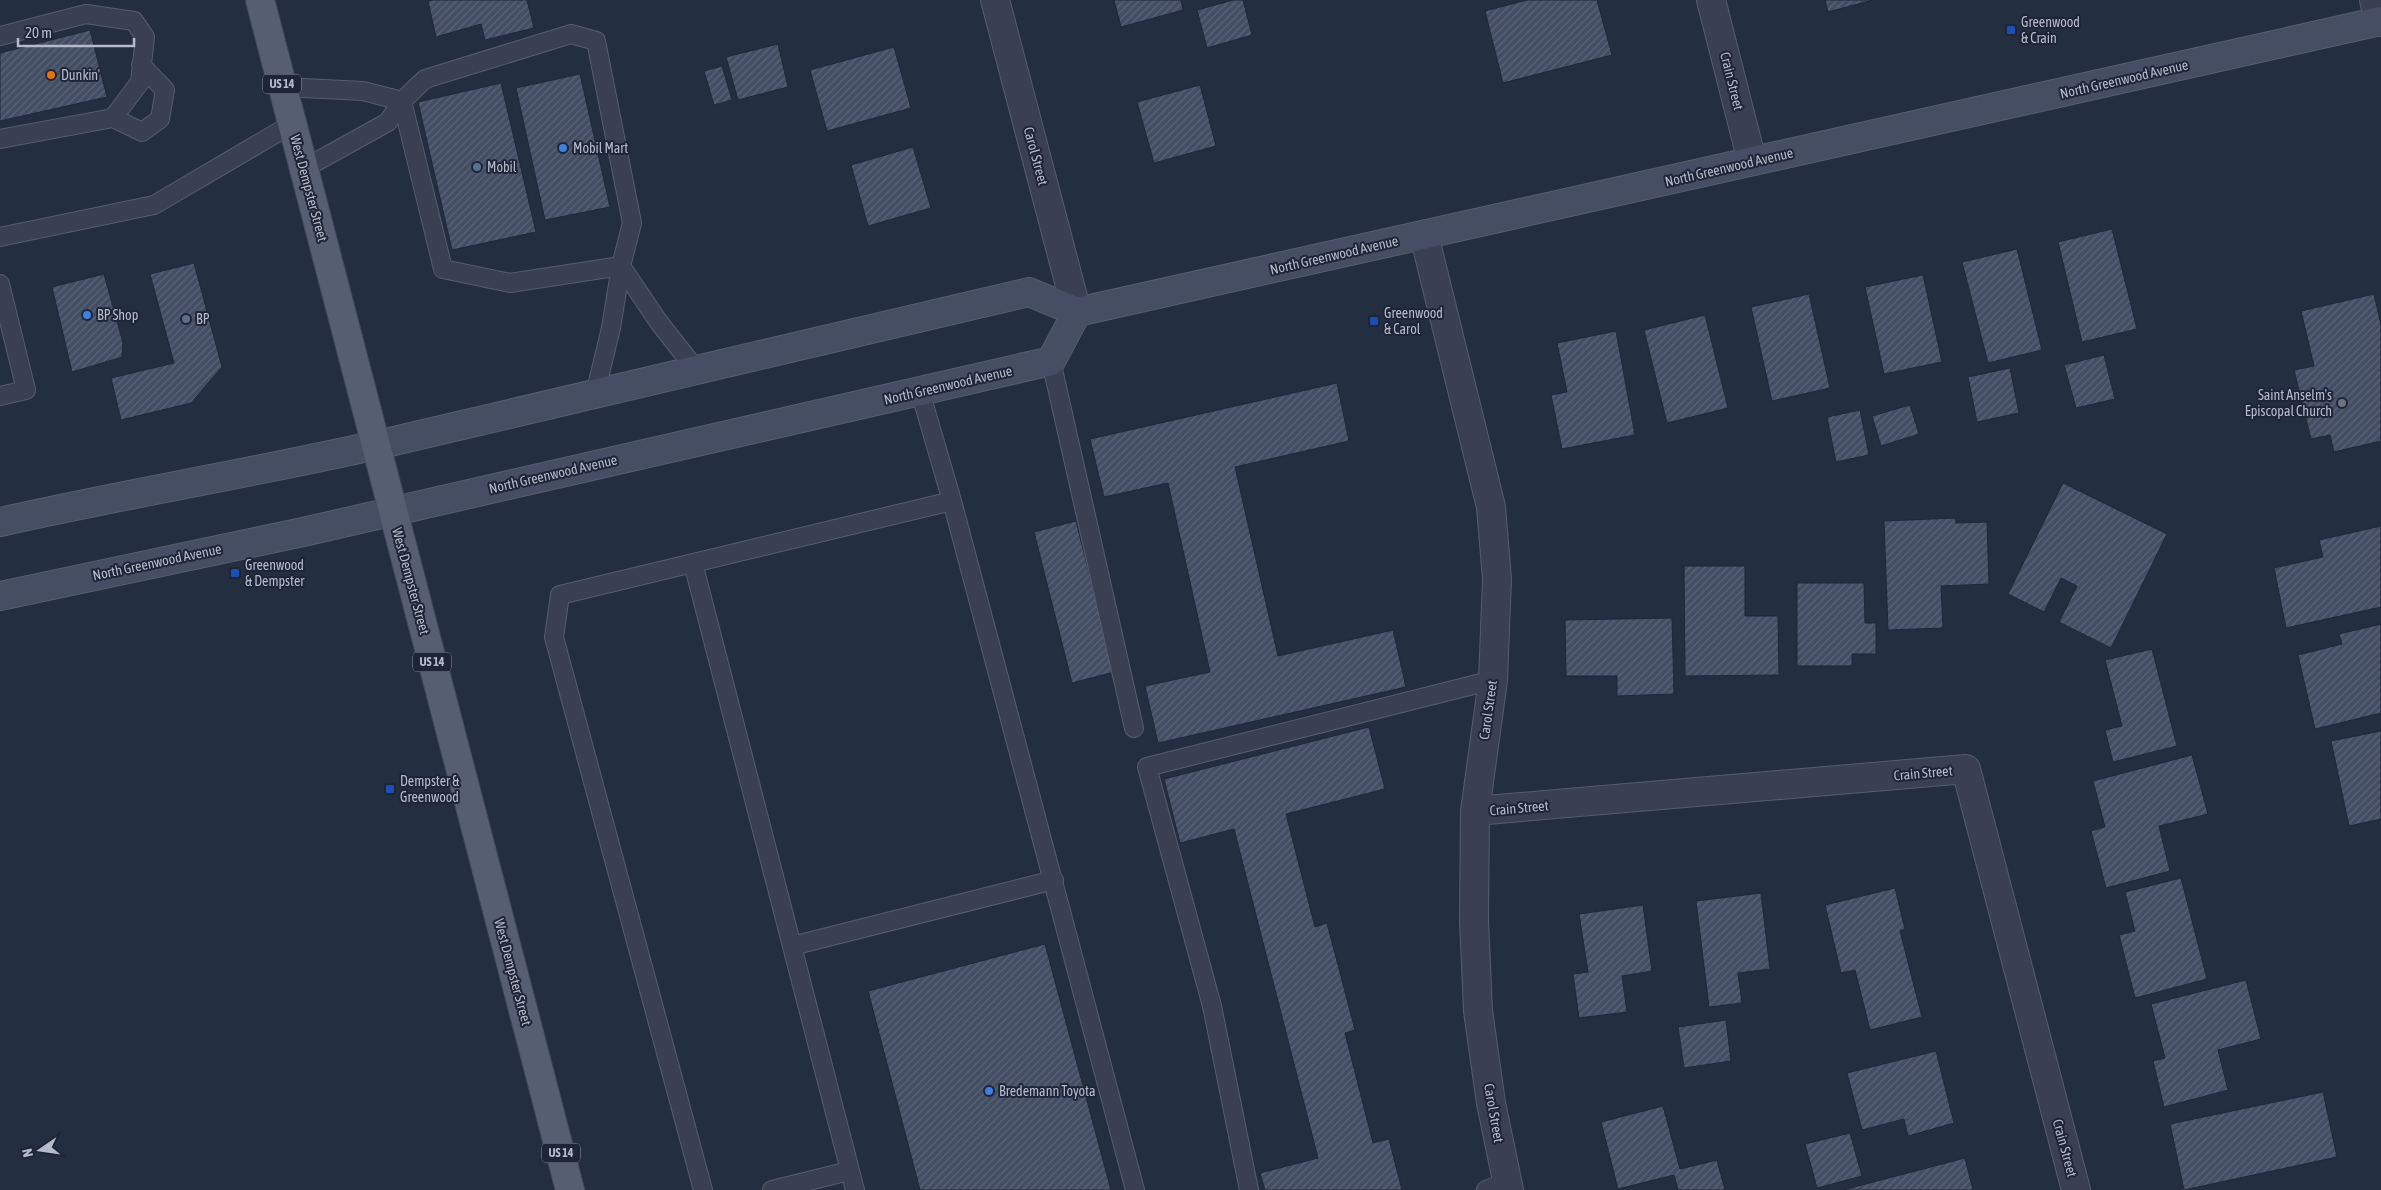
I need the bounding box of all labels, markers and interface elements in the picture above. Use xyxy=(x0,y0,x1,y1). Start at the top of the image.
place label: Greenwood & Crain xyxy=(2021,14,2080,46)
scale bar xyxy=(18,15,134,47)
text: 20 m xyxy=(25,24,52,41)
marker: Greenwood & Crain xyxy=(2005,24,2017,36)
street label: Crain Street xyxy=(1717,50,1747,112)
street label: North Greenwood Avenue xyxy=(2058,56,2190,102)
place label: Dunkin' xyxy=(61,67,100,83)
marker: Dunkin' xyxy=(45,69,57,81)
road number: US 14 xyxy=(263,74,301,94)
street label: Carol Street xyxy=(1021,125,1051,187)
street label: West Dempster Street xyxy=(287,133,331,243)
place label: Mobil Mart xyxy=(573,140,628,156)
marker: Mobil Mart xyxy=(557,142,569,154)
street label: North Greenwood Avenue xyxy=(1663,144,1795,190)
place label: Mobil xyxy=(487,159,517,175)
marker: Mobil xyxy=(471,161,483,173)
street label: North Greenwood Avenue xyxy=(1268,232,1400,278)
place label: Greenwood & Carol xyxy=(1384,305,1443,337)
place label: BP Shop xyxy=(97,307,139,323)
marker: BP Shop xyxy=(81,309,93,321)
place label: BP xyxy=(196,311,210,327)
marker: BP xyxy=(180,313,192,325)
marker: Greenwood & Carol xyxy=(1368,315,1380,327)
street label: North Greenwood Avenue xyxy=(882,362,1014,408)
place label: Saint Anselm's Episcopal Church xyxy=(2245,387,2332,419)
marker: Saint Anselm's Episcopal Church xyxy=(2336,397,2348,409)
street label: North Greenwood Avenue xyxy=(487,451,619,497)
street label: West Dempster Street xyxy=(389,526,433,636)
street label: North Greenwood Avenue xyxy=(91,541,223,583)
place label: Greenwood & Dempster xyxy=(245,557,305,589)
marker: Greenwood & Dempster xyxy=(229,567,241,579)
road number: US 14 xyxy=(413,652,451,672)
street label: Carol Street xyxy=(1476,679,1500,741)
street label: Crain Street xyxy=(1893,762,1953,784)
place label: Dempster & Greenwood xyxy=(400,773,460,805)
marker: Dempster & Greenwood xyxy=(384,783,396,795)
street label: Crain Street xyxy=(1489,797,1549,819)
street label: West Dempster Street xyxy=(491,917,535,1027)
street label: Carol Street xyxy=(1481,1082,1507,1144)
place label: Bredemann Toyota xyxy=(999,1083,1096,1099)
marker: Bredemann Toyota xyxy=(983,1085,995,1097)
street label: Crain Street xyxy=(2050,1117,2080,1179)
north arrow xyxy=(15,1125,65,1175)
road number: US 14 xyxy=(542,1144,580,1162)
text: N xyxy=(19,1147,36,1159)

